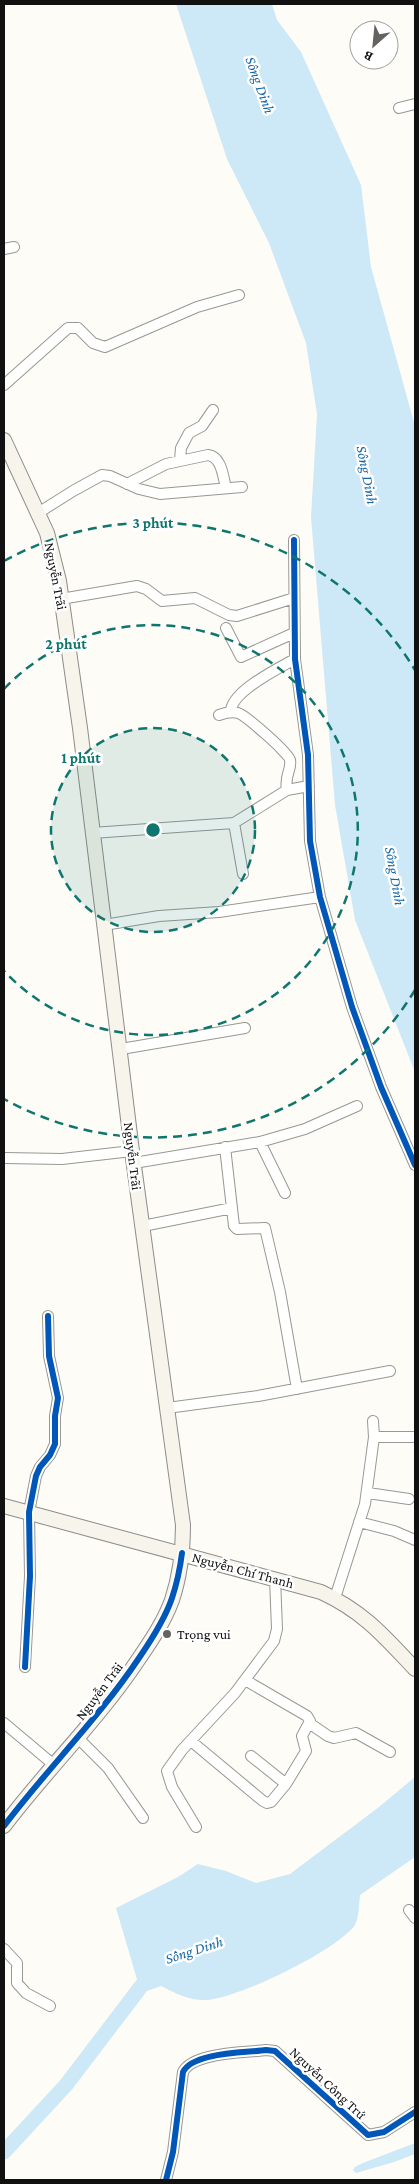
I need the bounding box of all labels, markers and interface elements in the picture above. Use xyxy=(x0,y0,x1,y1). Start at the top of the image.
north arrow xyxy=(349,20,399,70)
text: B xyxy=(361,48,375,66)
water label: Sông Dinh xyxy=(241,54,278,116)
water label: Sông Dinh xyxy=(353,444,381,506)
text: 3 phút xyxy=(132,515,174,531)
street label: Nguyễn Trãi xyxy=(42,541,70,611)
text: 2 phút xyxy=(45,636,87,652)
text: 1 phút xyxy=(61,750,101,766)
centre of rings xyxy=(144,821,162,839)
water label: Sông Dinh xyxy=(381,845,408,907)
street label: Nguyễn Trãi xyxy=(121,1121,145,1191)
street label: Nguyễn Chí Thanh xyxy=(190,1549,296,1591)
place label: Trọng vui xyxy=(177,1626,231,1642)
marker: Trọng vui xyxy=(161,1628,173,1640)
street label: Nguyễn Trãi xyxy=(72,1659,126,1723)
water label: Sông Dinh xyxy=(163,1933,225,1968)
street label: Nguyễn Công Trứ xyxy=(287,2044,370,2123)

